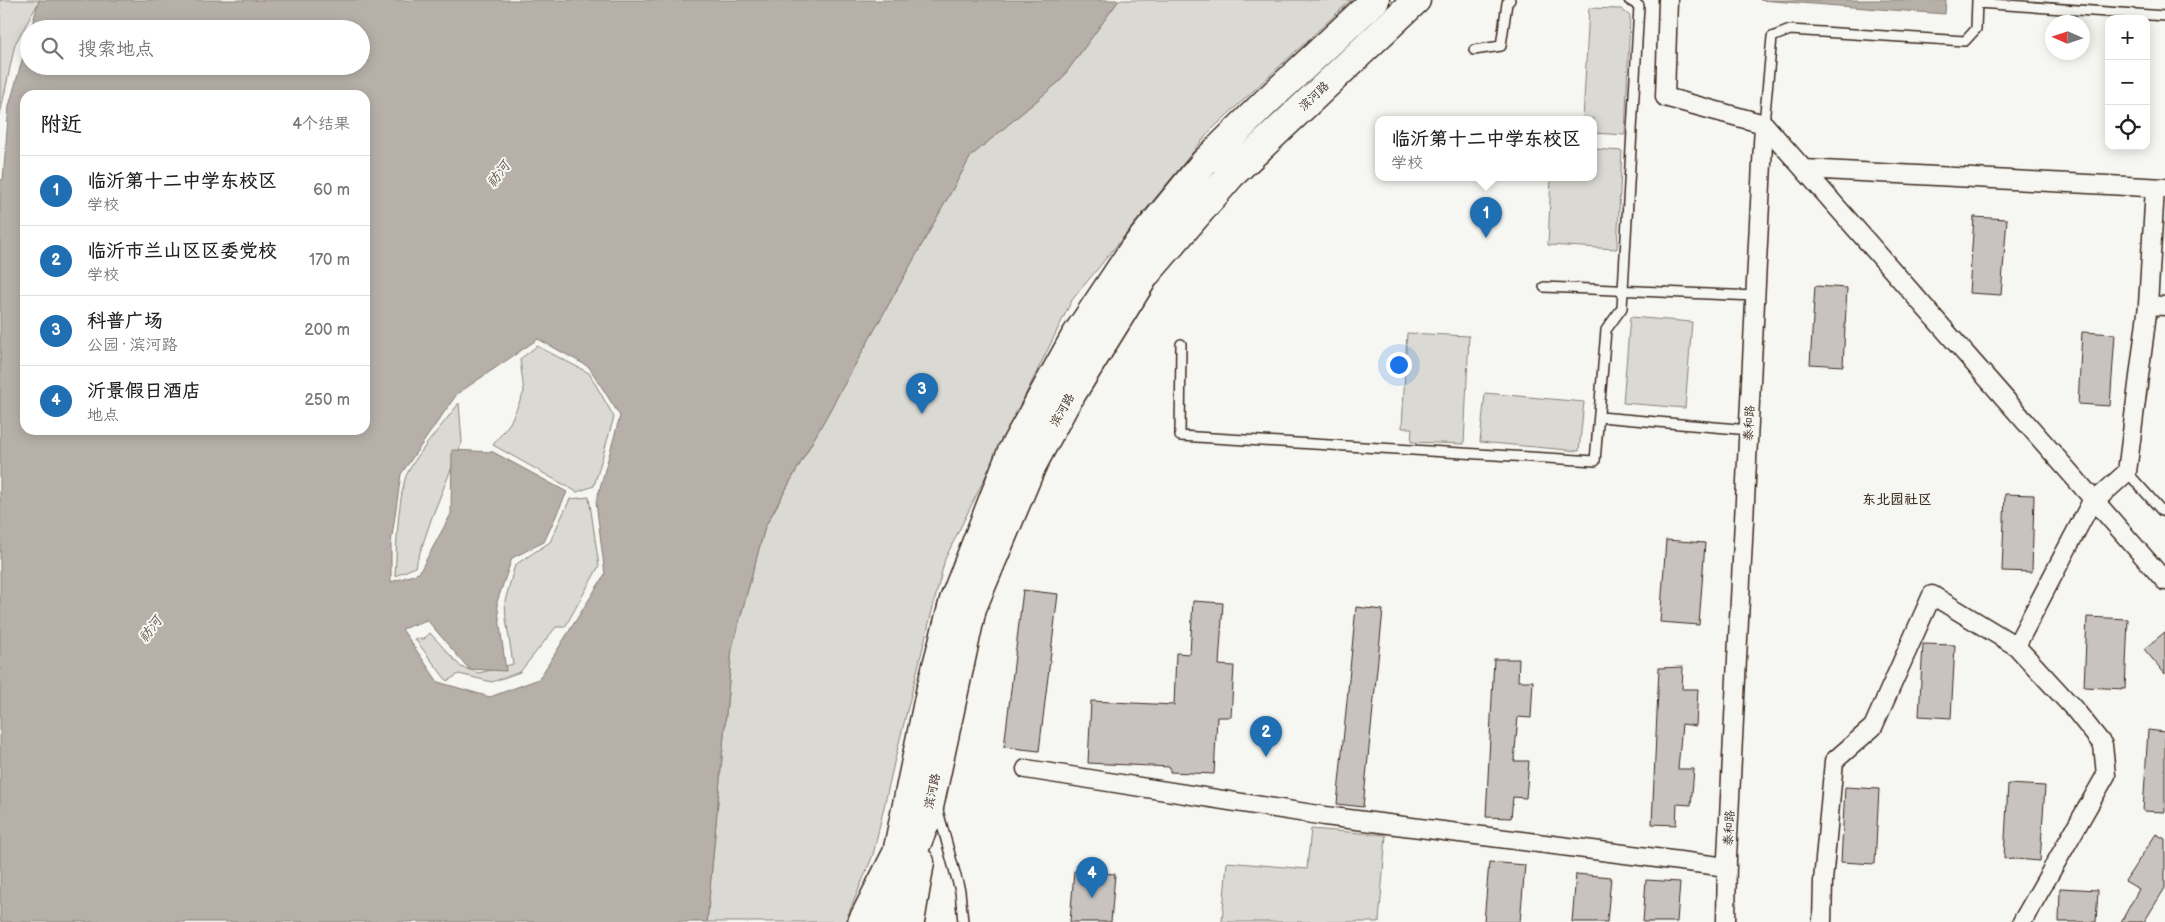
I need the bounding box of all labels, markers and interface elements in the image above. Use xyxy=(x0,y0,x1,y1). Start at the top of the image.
north arrow xyxy=(2045,15,2090,60)
map controls xyxy=(2105,15,2150,150)
button: + xyxy=(2105,15,2150,60)
search box xyxy=(20,20,370,75)
icon: search xyxy=(38,34,66,62)
text: 搜索地点 xyxy=(78,38,154,61)
button: − xyxy=(2105,60,2150,105)
street label: 滨河路 xyxy=(1296,79,1333,114)
button: locate xyxy=(2105,105,2150,150)
text: 附近 xyxy=(40,112,82,137)
text: 4个结果 xyxy=(292,115,350,134)
popup xyxy=(1375,116,1597,181)
text: 临沂第十二中学东校区 xyxy=(1391,128,1581,151)
text: 学校 xyxy=(1391,154,1423,173)
water label: 祊河 xyxy=(483,156,515,191)
text: 临沂第十二中学东校区 xyxy=(87,170,277,193)
text: 1 xyxy=(53,181,59,200)
text: 60 m xyxy=(313,181,350,200)
text: 学校 xyxy=(87,196,119,215)
pin: 1 xyxy=(1470,197,1502,238)
text: 临沂市兰山区区委党校 xyxy=(87,240,277,263)
text: 2 xyxy=(51,251,61,270)
text: 170 m xyxy=(309,251,350,270)
text: 学校 xyxy=(87,266,119,285)
text: 科普广场 xyxy=(87,310,163,333)
text: 3 xyxy=(51,321,61,340)
text: 200 m xyxy=(304,321,350,340)
text: 公园 · 滨河路 xyxy=(87,336,177,355)
your location xyxy=(1386,352,1412,378)
pin: 3 xyxy=(906,373,938,414)
text: 沂景假日酒店 xyxy=(87,380,201,403)
text: 4 xyxy=(51,391,61,410)
text: 250 m xyxy=(304,391,350,410)
street label: 滨河路 xyxy=(1047,391,1078,430)
street label: 泰和路 xyxy=(1741,405,1758,441)
text: 地点 xyxy=(87,406,119,425)
district label: 东北园社区 xyxy=(1862,491,1932,508)
water label: 祊河 xyxy=(135,611,167,646)
pin: 2 xyxy=(1250,716,1282,757)
street label: 滨河路 xyxy=(921,772,944,810)
street label: 泰和路 xyxy=(1721,810,1738,846)
pin: 4 xyxy=(1076,857,1108,898)

